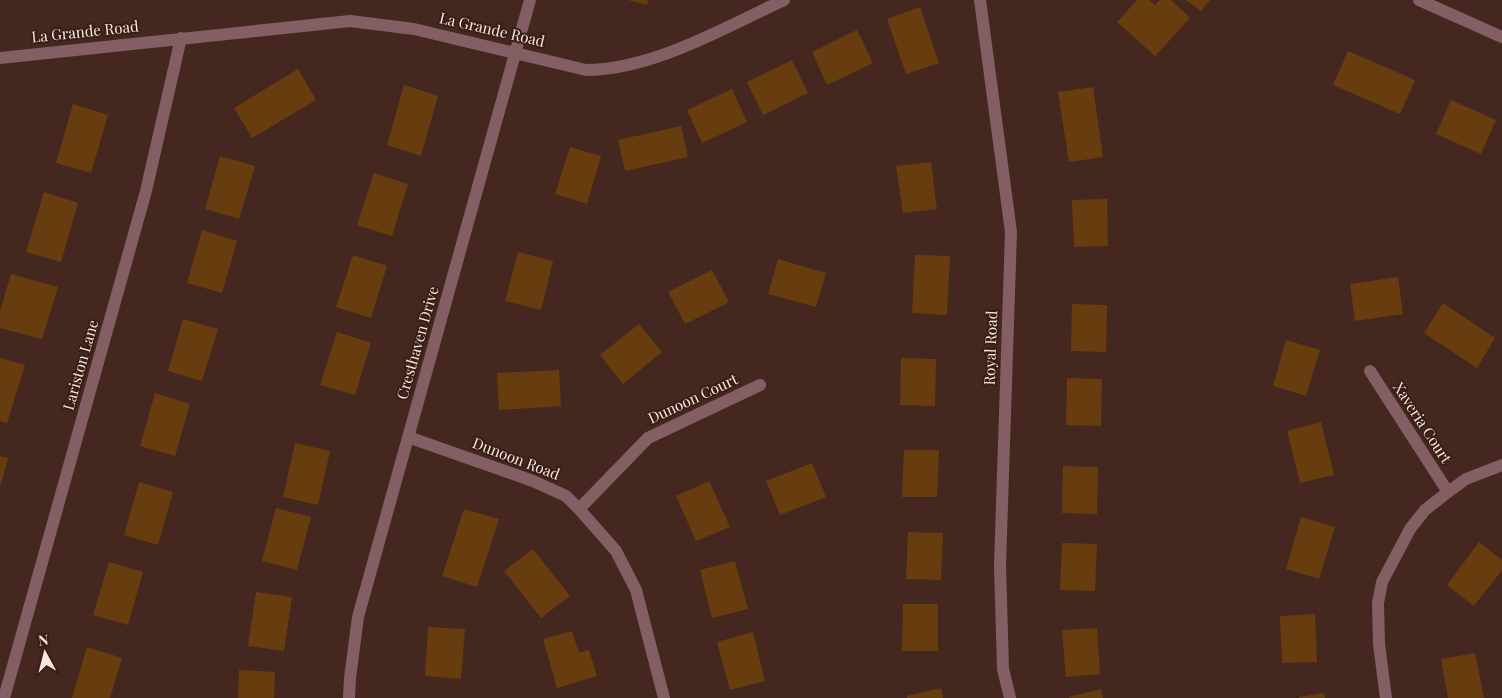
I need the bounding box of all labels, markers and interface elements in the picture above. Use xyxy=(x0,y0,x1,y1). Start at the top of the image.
street label: La Grande Road xyxy=(438,7,547,51)
street label: La Grande Road xyxy=(30,15,140,47)
street label: Cresthaven Drive xyxy=(391,284,443,402)
street label: Royal Road xyxy=(979,310,1001,386)
street label: Lariston Lane xyxy=(58,317,102,412)
street label: Dunoon Court xyxy=(644,368,741,428)
street label: Xaveria Court xyxy=(1389,378,1457,467)
street label: Dunoon Road xyxy=(470,432,563,484)
north arrow xyxy=(20,628,70,678)
text: N xyxy=(37,630,50,650)

